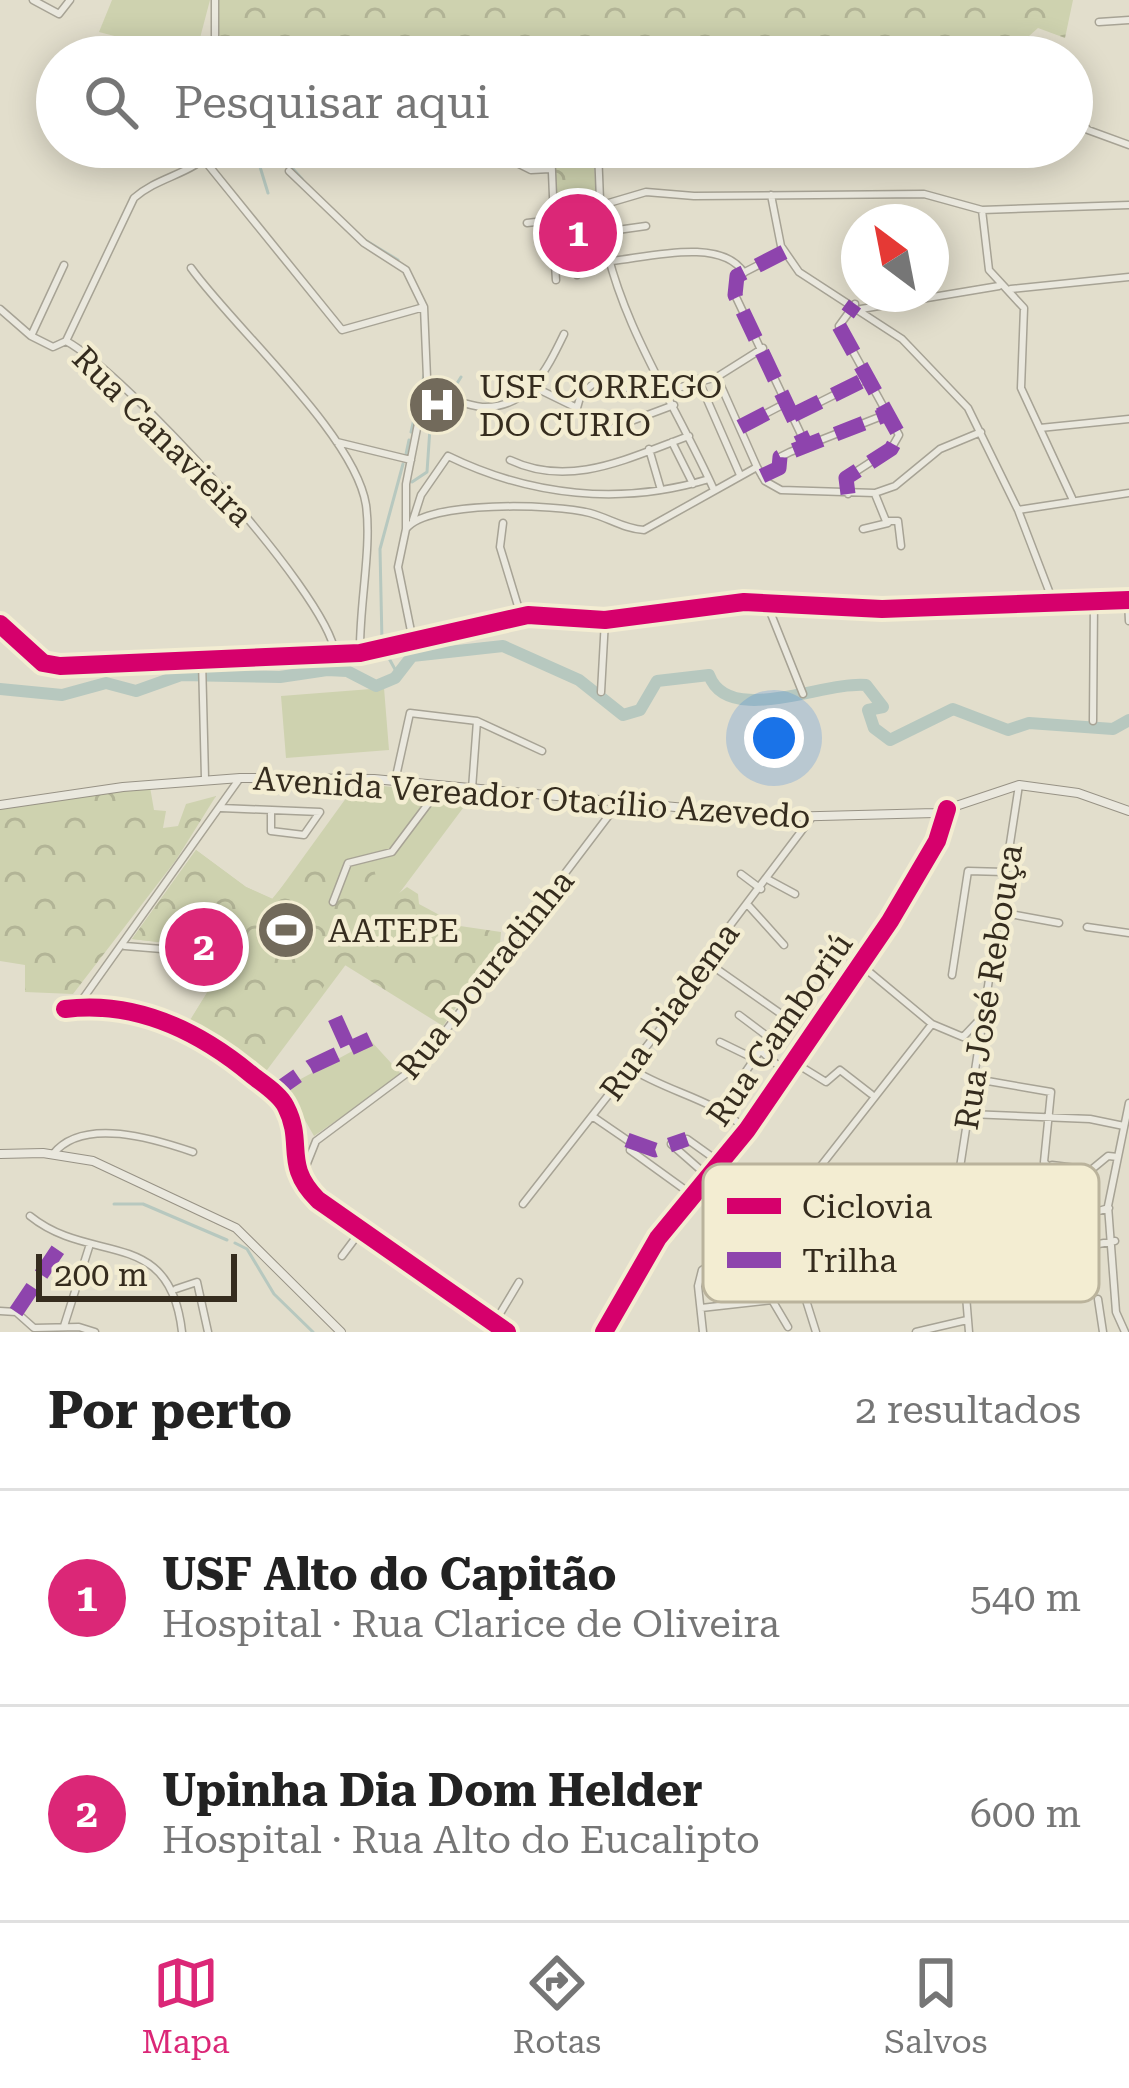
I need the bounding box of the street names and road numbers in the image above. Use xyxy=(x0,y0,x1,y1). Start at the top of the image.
street label: Rua Canavieira xyxy=(65,338,261,535)
street label: Avenida Vereador Otacílio Azevedo xyxy=(252,759,812,836)
street label: Rua José Rebouça xyxy=(947,842,1030,1132)
street label: Rua Douradinha xyxy=(389,862,582,1087)
street label: Rua Diadema xyxy=(592,915,747,1108)
street label: Rua Camboriú xyxy=(698,925,860,1133)

